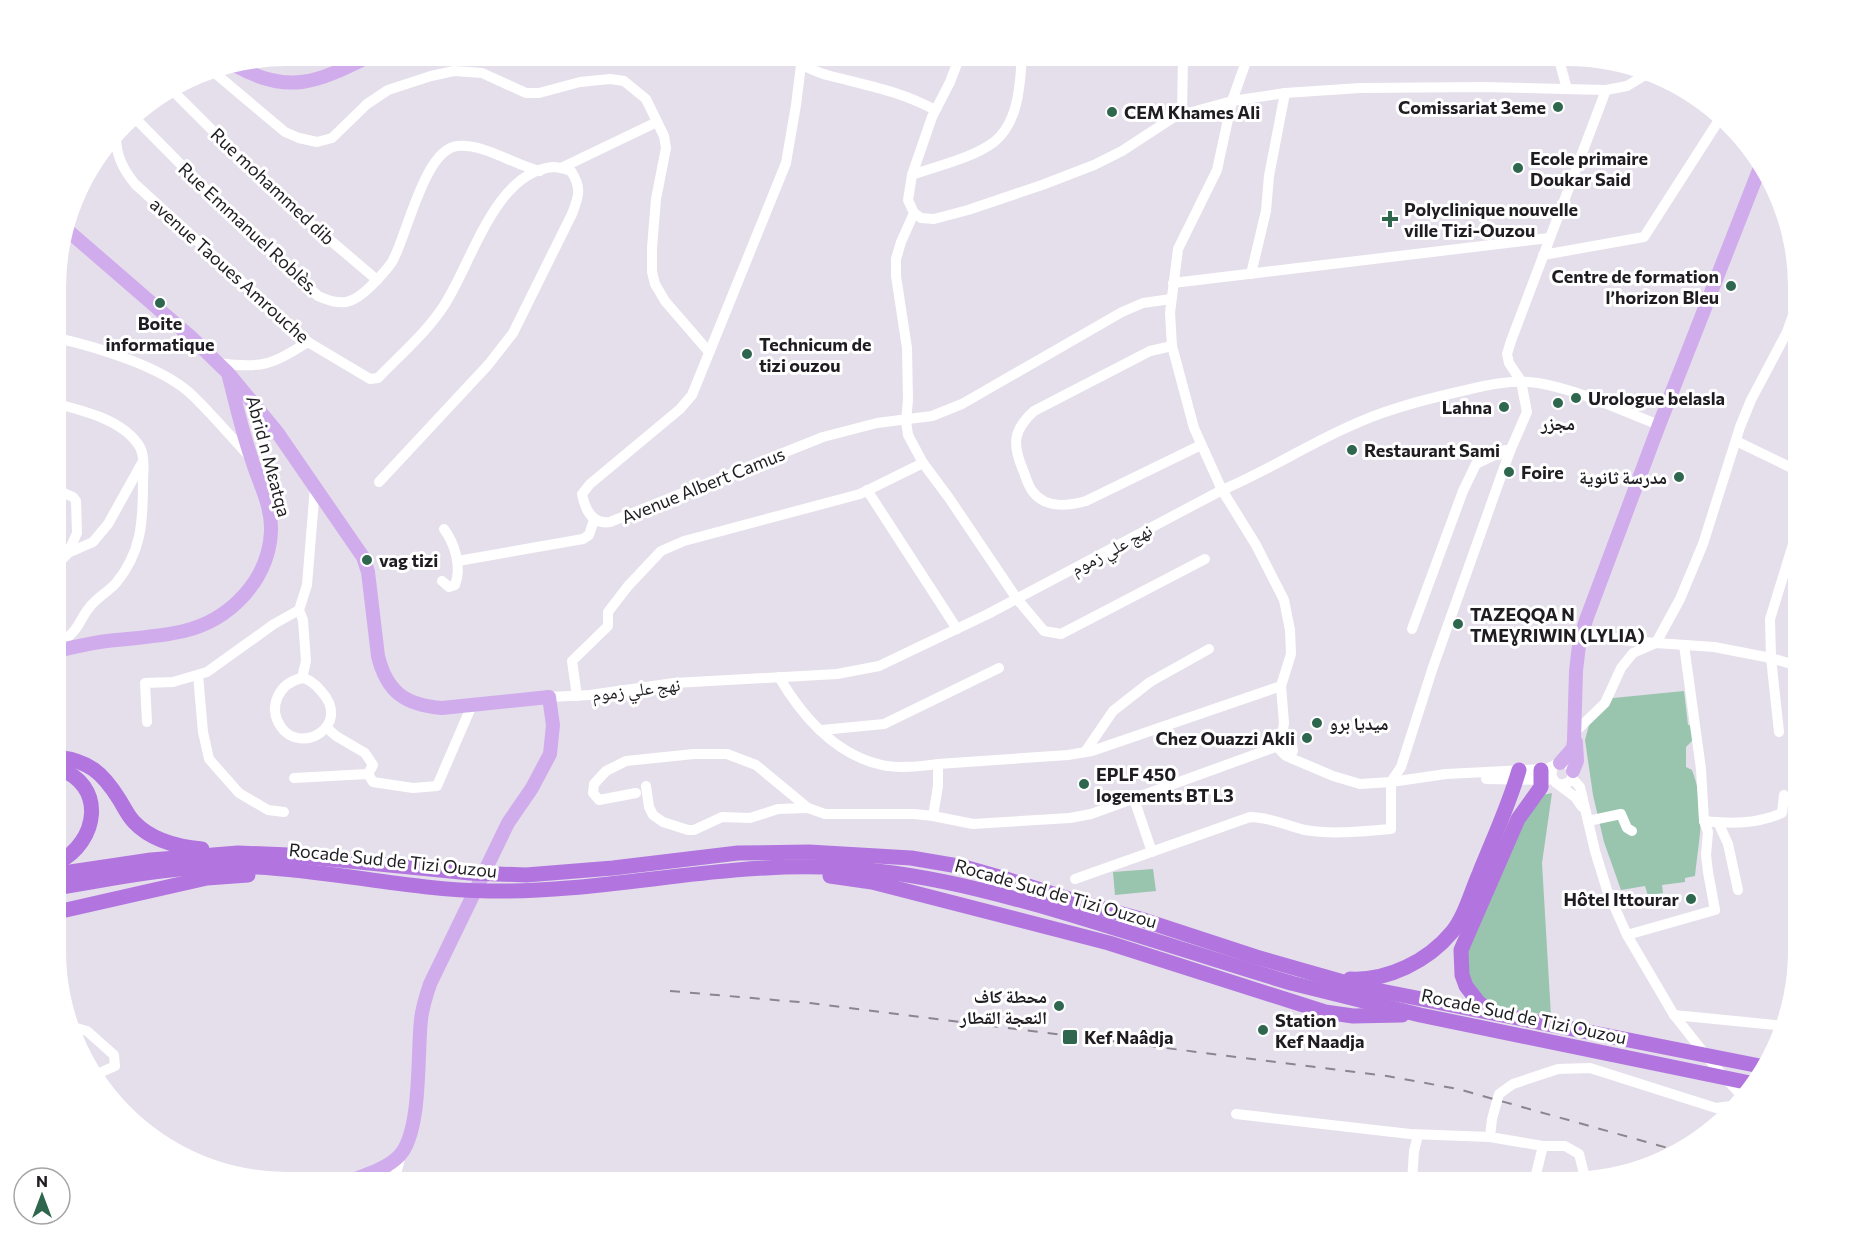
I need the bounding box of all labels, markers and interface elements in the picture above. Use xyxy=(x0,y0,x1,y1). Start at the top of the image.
place label: Comissariat 3eme xyxy=(1398,96,1546,118)
marker: Comissariat 3eme xyxy=(1551,100,1565,114)
place label: CEM Khames Ali xyxy=(1124,101,1260,123)
marker: CEM Khames Ali xyxy=(1105,105,1119,119)
street label: Rue mohammed dib xyxy=(206,123,340,249)
place label: Ecole primaire Doukar Said xyxy=(1530,147,1648,190)
street label: Rue Emmanuel Roblès. xyxy=(174,157,324,299)
marker: Ecole primaire Doukar Said xyxy=(1511,161,1525,175)
street label: avenue Taoues Amrouche xyxy=(146,193,314,347)
place label: Polyclinique nouvelle ville Tizi-Ouzou xyxy=(1404,198,1578,241)
marker: Polyclinique nouvelle ville Tizi-Ouzou xyxy=(1381,210,1399,228)
place label: Centre de formation l’horizon Bleu xyxy=(1551,265,1719,308)
marker: Centre de formation l’horizon Bleu xyxy=(1724,279,1738,293)
marker: Boite informatique xyxy=(153,296,167,310)
place label: Boite informatique xyxy=(106,312,214,355)
place label: Technicum de tizi ouzou xyxy=(759,333,871,376)
marker: Technicum de tizi ouzou xyxy=(740,347,754,361)
place label: Urologue belasla xyxy=(1588,387,1725,409)
marker: Urologue belasla xyxy=(1569,391,1583,405)
street label: Abrid n Mɛatqa xyxy=(242,393,296,519)
place label: Lahna xyxy=(1442,396,1492,418)
marker: مجزر xyxy=(1551,396,1565,410)
marker: Lahna xyxy=(1497,400,1511,414)
place label: مجزر xyxy=(1540,412,1575,434)
place label: Restaurant Sami xyxy=(1364,439,1500,461)
street label: Avenue Albert Camus xyxy=(618,442,788,528)
marker: Restaurant Sami xyxy=(1345,443,1359,457)
place label: Foire xyxy=(1521,461,1564,483)
marker: Foire xyxy=(1502,465,1516,479)
place label: مدرسة ثانوية xyxy=(1579,466,1667,488)
marker: مدرسة ثانوية xyxy=(1672,470,1686,484)
street label: نهج علي زموم xyxy=(1067,518,1158,584)
place label: vag tizi xyxy=(379,549,438,571)
marker: vag tizi xyxy=(360,553,374,567)
place label: TAZEQQA N TMEƔRIWIN (LYLIA) xyxy=(1470,603,1645,646)
marker: TAZEQQA N TMEƔRIWIN (LYLIA) xyxy=(1451,617,1465,631)
street label: نهج علي زموم xyxy=(591,673,682,710)
place label: ميديا برو xyxy=(1329,712,1389,735)
marker: ميديا برو xyxy=(1310,716,1324,730)
place label: Chez Ouazzi Akli xyxy=(1155,727,1295,749)
marker: Chez Ouazzi Akli xyxy=(1300,731,1314,745)
place label: EPLF 450 logements BT L3 xyxy=(1096,763,1234,806)
marker: EPLF 450 logements BT L3 xyxy=(1077,777,1091,791)
street label: Rocade Sud de Tizi Ouzou xyxy=(288,838,498,882)
street label: Rocade Sud de Tizi Ouzou xyxy=(952,854,1160,932)
place label: Hôtel Ittourar xyxy=(1563,888,1680,910)
marker: Hôtel Ittourar xyxy=(1684,892,1698,906)
street label: Rocade Sud de Tizi Ouzou xyxy=(1419,983,1629,1049)
place label: محطة كاف النعجة القطار xyxy=(959,985,1047,1028)
marker: محطة كاف النعجة القطار xyxy=(1052,999,1066,1013)
place label: Station Kef Naadja xyxy=(1275,1009,1365,1052)
marker: Station Kef Naadja xyxy=(1256,1023,1270,1037)
place label: Kef Naâdja xyxy=(1084,1026,1173,1048)
marker: Kef Naâdja xyxy=(1061,1028,1079,1046)
north arrow xyxy=(12,1166,72,1226)
text: N xyxy=(36,1171,48,1190)

